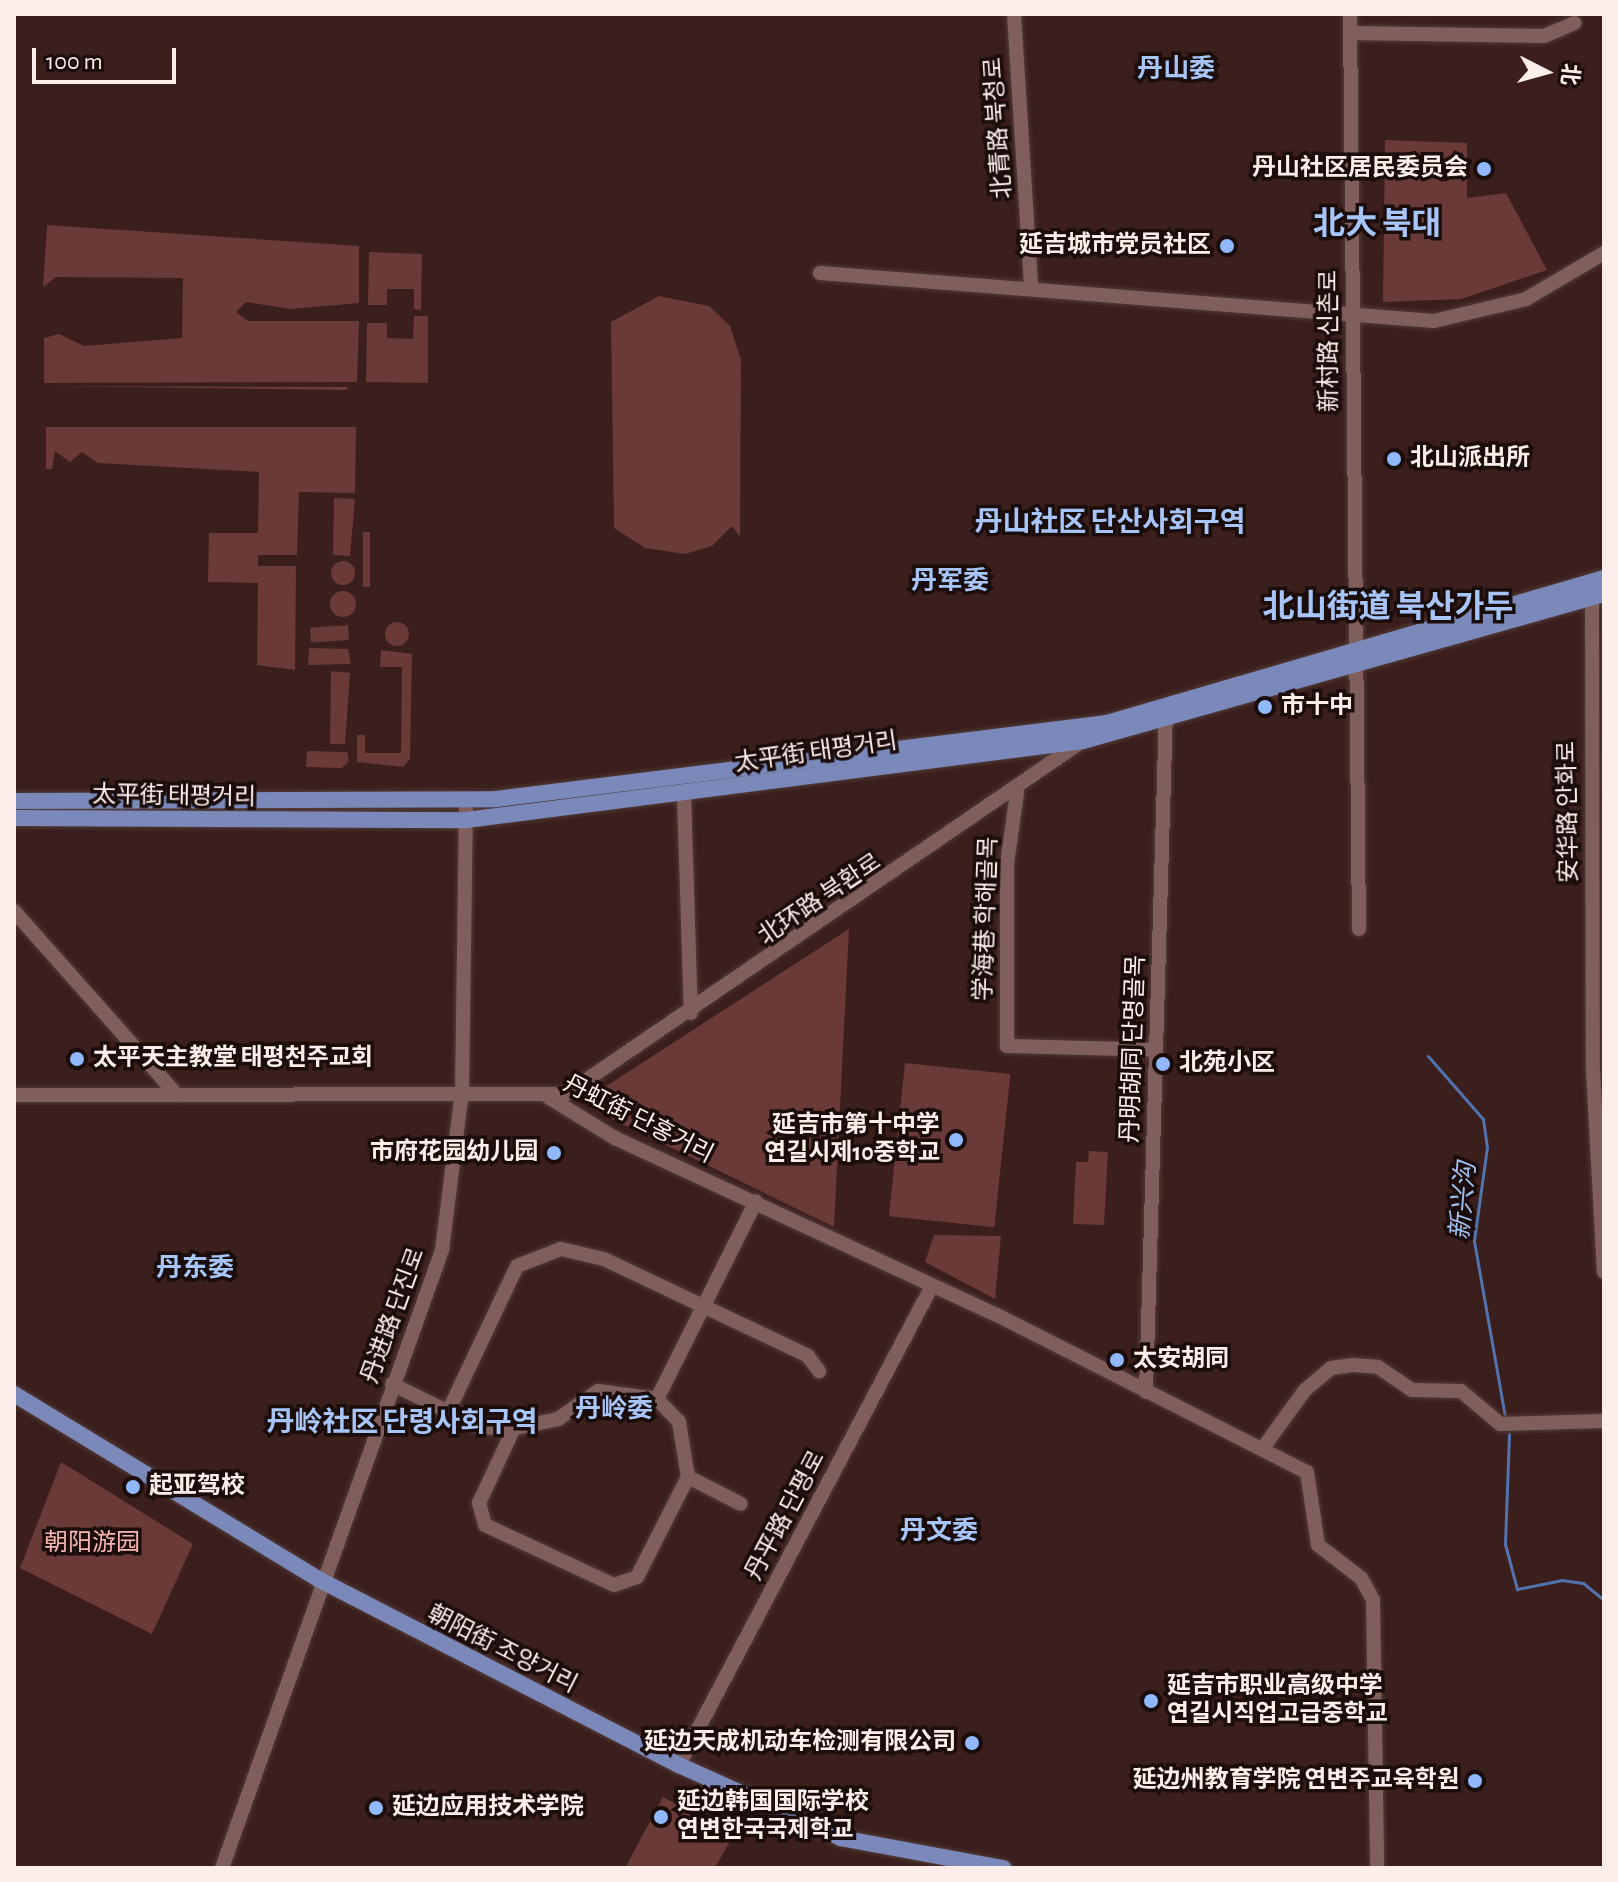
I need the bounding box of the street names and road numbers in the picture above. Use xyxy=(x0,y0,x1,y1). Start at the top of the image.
street label: 北青路 북청로 xyxy=(980,56,1018,200)
street label: 新村路 신촌로 xyxy=(1316,270,1344,412)
street label: 太平街 태평거리 xyxy=(733,727,899,779)
street label: 安华路 안화로 xyxy=(1553,741,1585,883)
street label: 太平街 태평거리 xyxy=(92,781,256,813)
street label: 学海巷 학해골목 xyxy=(970,836,1004,1002)
street label: 北环路 북환로 xyxy=(753,848,887,952)
street label: 丹明胡同 단명골목 xyxy=(1116,954,1152,1144)
street label: 丹虹街 단홍거리 xyxy=(558,1070,718,1170)
street label: 丹进路 단진로 xyxy=(356,1244,432,1388)
street label: 丹平路 단평로 xyxy=(740,1446,832,1586)
street label: 朝阳街 조양거리 xyxy=(422,1600,582,1700)

